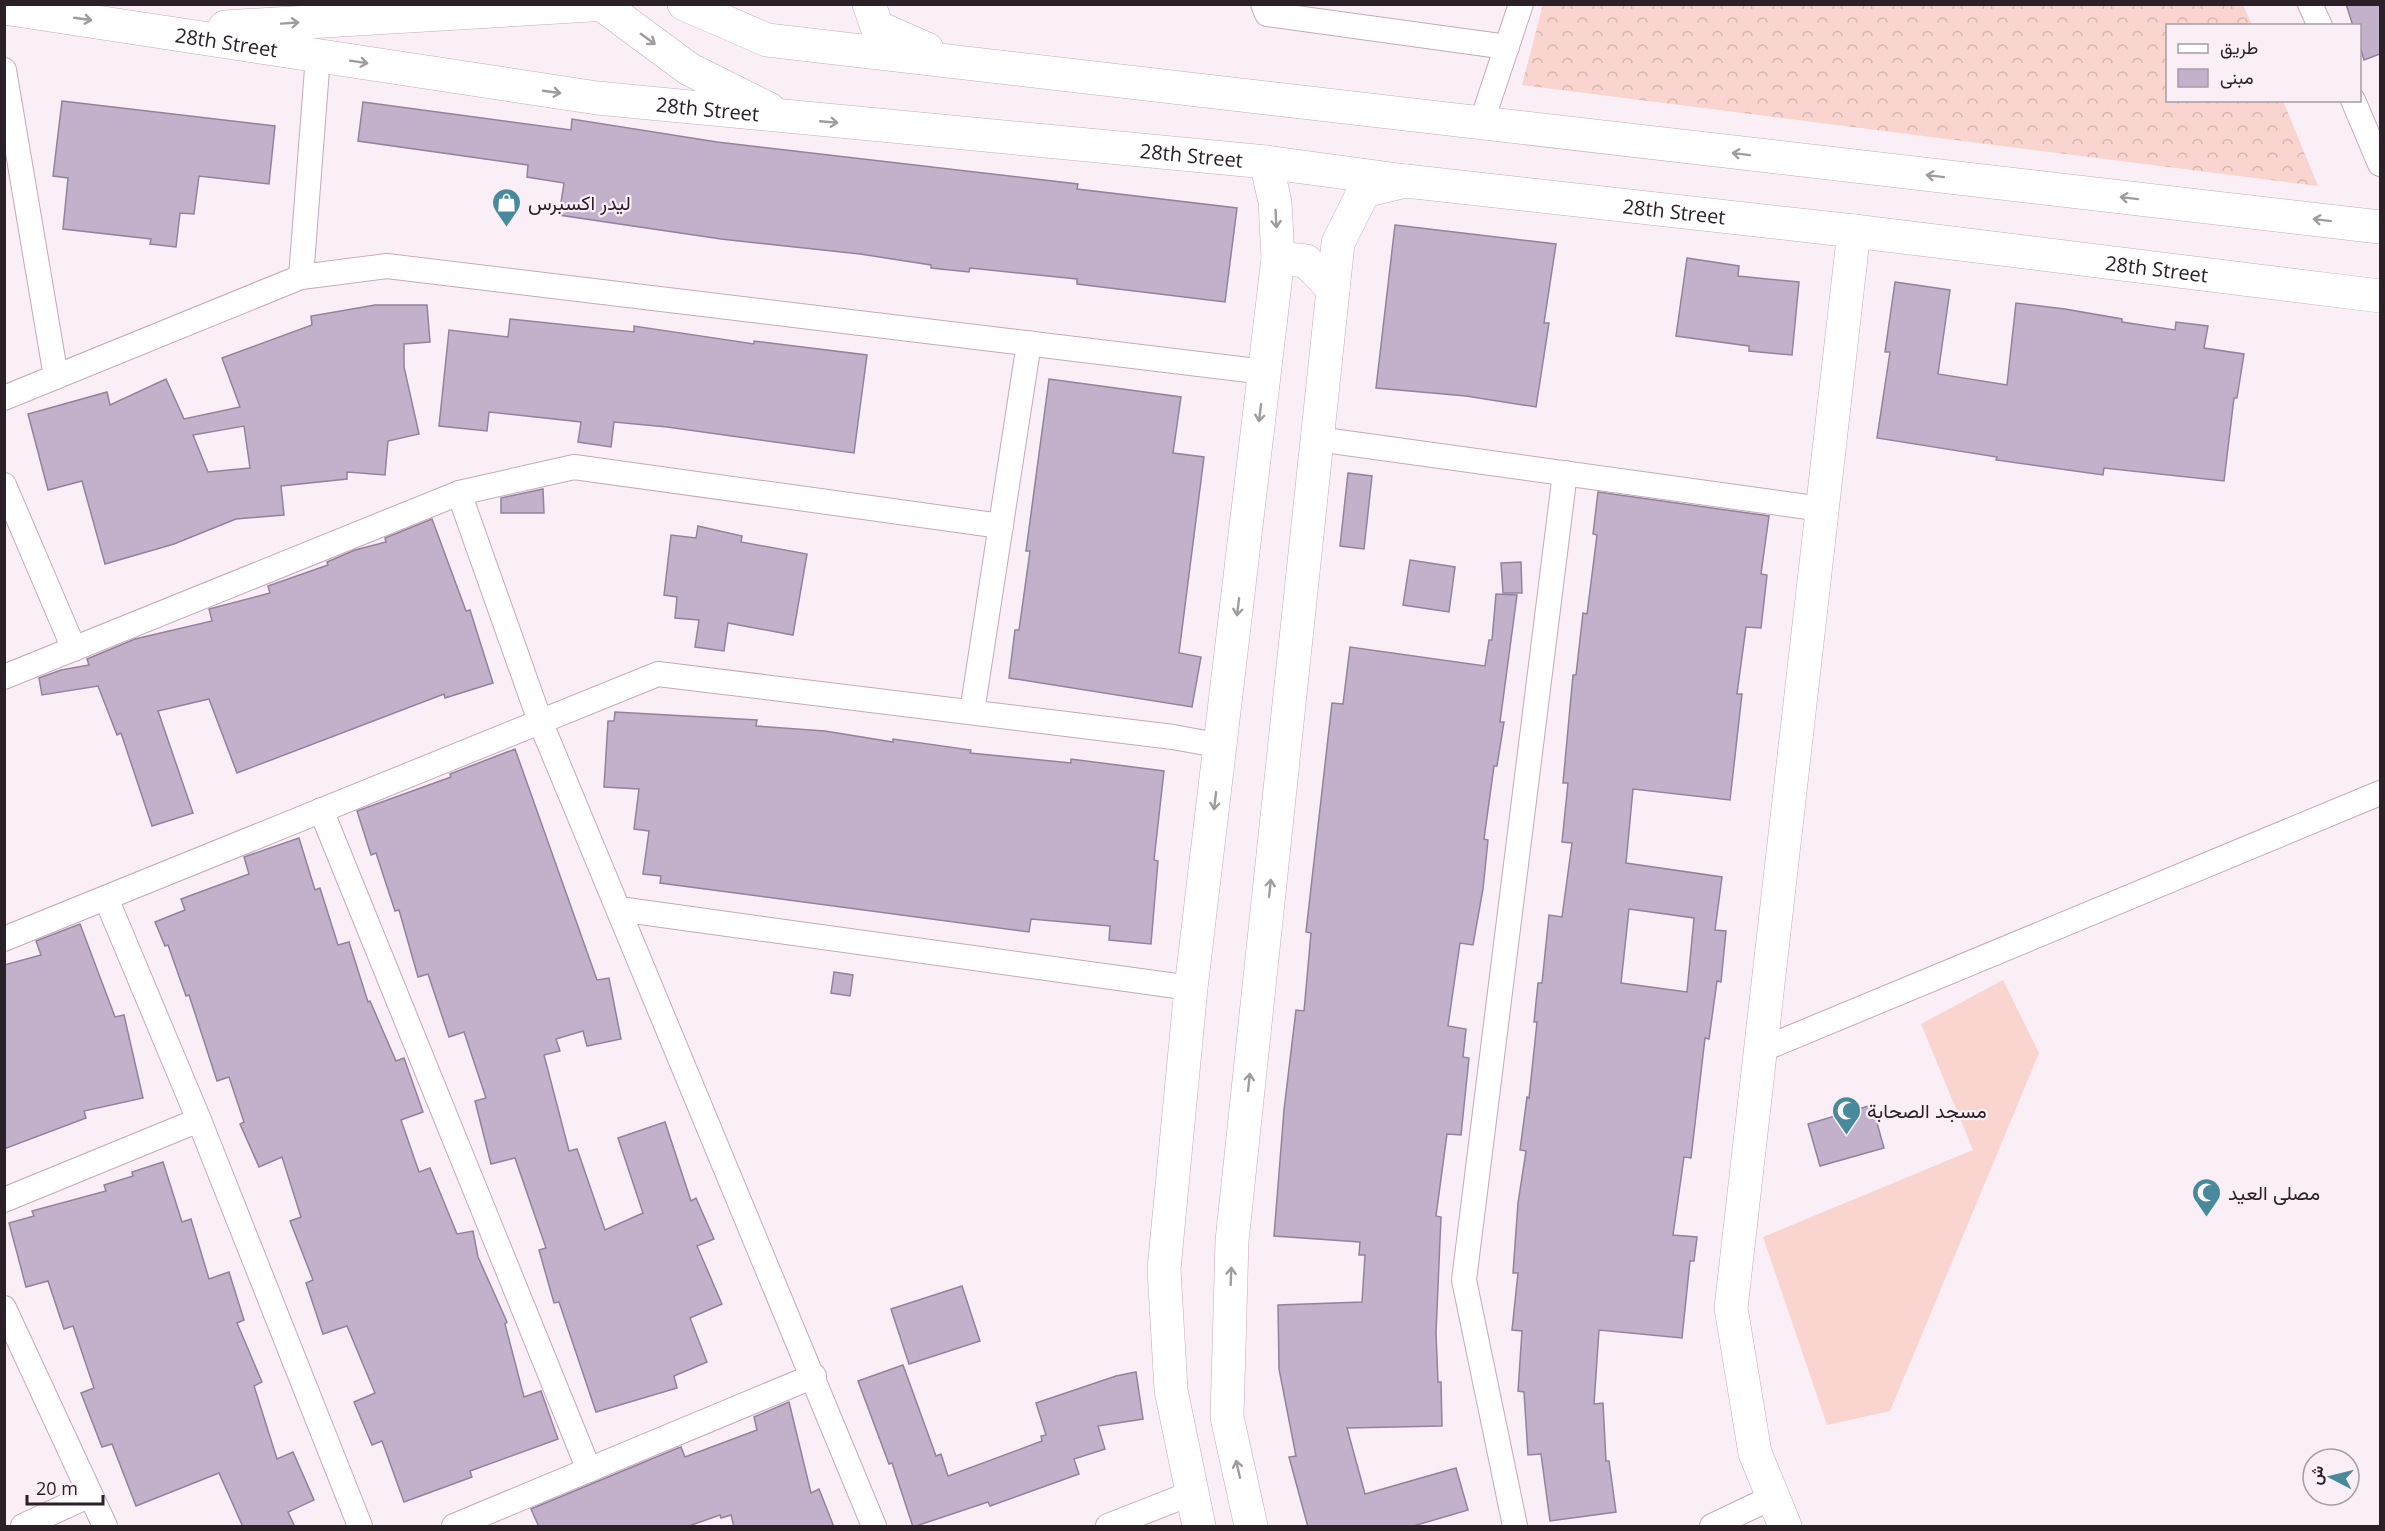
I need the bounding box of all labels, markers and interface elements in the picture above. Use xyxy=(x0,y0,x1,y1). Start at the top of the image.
one-way arrow xyxy=(73,14,93,25)
one-way arrow xyxy=(280,17,300,28)
street label: 28th Street xyxy=(173,21,280,63)
legend xyxy=(2166,24,2361,102)
one-way arrow xyxy=(639,33,655,45)
text: طريق xyxy=(2220,35,2258,59)
one-way arrow xyxy=(349,57,368,68)
text: مبنى xyxy=(2220,65,2254,89)
one-way arrow xyxy=(541,87,561,98)
street label: 28th Street xyxy=(655,90,760,127)
one-way arrow xyxy=(818,117,838,128)
street label: 28th Street xyxy=(1139,137,1244,173)
one-way arrow xyxy=(1732,148,1752,159)
one-way arrow xyxy=(1925,170,1945,181)
shop icon: ليدر اكسبرس xyxy=(491,186,523,228)
place label: ليدر اكسبرس xyxy=(528,189,631,216)
street label: 28th Street xyxy=(1621,192,1727,230)
one-way arrow xyxy=(2119,192,2139,203)
one-way arrow xyxy=(1270,209,1281,229)
one-way arrow xyxy=(2313,214,2333,225)
street label: 28th Street xyxy=(2104,249,2210,288)
one-way arrow xyxy=(1254,403,1265,423)
one-way arrow xyxy=(1232,597,1243,616)
one-way arrow xyxy=(1209,790,1220,810)
one-way arrow xyxy=(1265,878,1276,898)
one-way arrow xyxy=(1244,1072,1255,1092)
mosque icon: مسجد الصحابة xyxy=(1830,1094,1862,1136)
place label: مسجد الصحابة xyxy=(1867,1097,1987,1124)
mosque icon: مصلى العيد xyxy=(2191,1176,2223,1218)
place label: مصلى العيد xyxy=(2228,1179,2320,1206)
one-way arrow xyxy=(1225,1266,1237,1286)
north arrow xyxy=(2301,1447,2361,1507)
one-way arrow xyxy=(1232,1460,1244,1479)
text: ش xyxy=(2304,1464,2328,1486)
scale bar xyxy=(27,1468,104,1506)
text: 20 m xyxy=(36,1476,78,1500)

